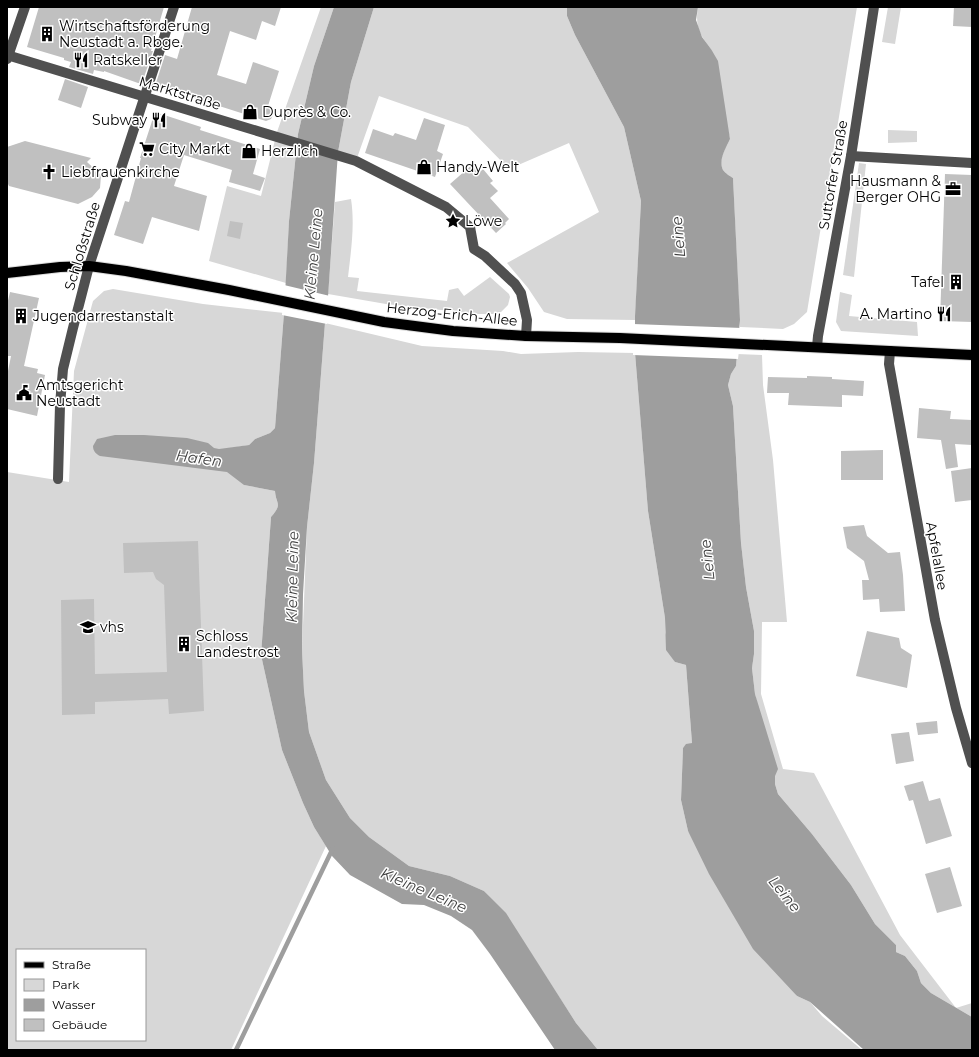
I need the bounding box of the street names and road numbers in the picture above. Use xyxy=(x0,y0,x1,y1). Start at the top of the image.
street label: Marktstraße xyxy=(137,72,223,114)
street label: Suttorfer Straße xyxy=(814,119,852,231)
street label: Schloßstraße xyxy=(60,200,104,292)
street label: Herzog-Erich-Allee xyxy=(386,298,518,330)
street label: Apfelallee xyxy=(922,520,952,592)

